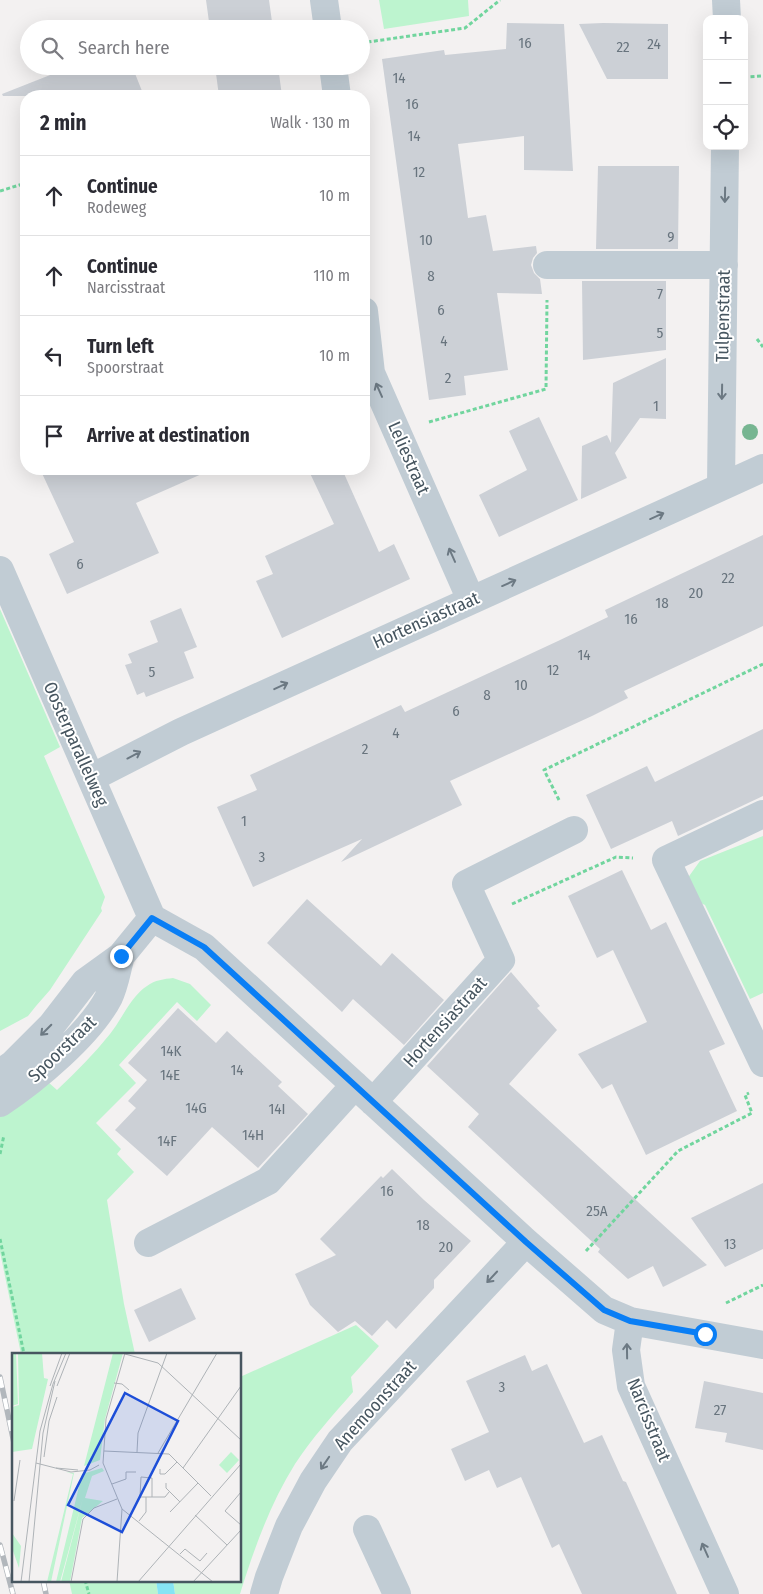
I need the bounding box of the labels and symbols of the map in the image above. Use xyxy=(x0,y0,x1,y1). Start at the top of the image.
house number: 16 xyxy=(518,34,532,52)
house number: 24 xyxy=(647,35,661,53)
house number: 22 xyxy=(616,38,630,56)
house number: 14 xyxy=(392,69,406,87)
house number: 16 xyxy=(405,95,419,113)
house number: 14 xyxy=(407,127,421,145)
house number: 12 xyxy=(413,163,426,181)
one-way arrow xyxy=(720,186,730,203)
house number: 9 xyxy=(667,228,675,246)
house number: 10 xyxy=(419,231,433,249)
house number: 8 xyxy=(427,267,435,285)
street label: Tulpenstraat xyxy=(711,269,735,362)
house number: 7 xyxy=(657,285,663,303)
house number: 6 xyxy=(437,301,445,319)
house number: 5 xyxy=(657,324,664,342)
house number: 4 xyxy=(440,332,448,350)
house number: 2 xyxy=(445,369,452,387)
one-way arrow xyxy=(374,383,384,398)
one-way arrow xyxy=(718,384,727,400)
house number: 1 xyxy=(653,397,659,415)
street label: Leliestraat xyxy=(383,418,435,498)
one-way arrow xyxy=(649,510,664,520)
one-way arrow xyxy=(446,548,456,563)
house number: 6 xyxy=(76,555,84,573)
house number: 22 xyxy=(721,569,735,587)
one-way arrow xyxy=(501,577,516,587)
house number: 20 xyxy=(689,584,703,602)
street label: Hortensiastraat xyxy=(369,587,483,653)
house number: 18 xyxy=(655,594,669,612)
house number: 16 xyxy=(624,610,638,628)
house number: 14 xyxy=(577,646,591,664)
house number: 12 xyxy=(547,661,560,679)
house number: 5 xyxy=(149,663,156,681)
house number: 10 xyxy=(514,676,528,694)
street label: Oosterparallelweg xyxy=(39,678,114,810)
one-way arrow xyxy=(273,681,288,690)
house number: 8 xyxy=(483,686,491,704)
house number: 6 xyxy=(452,702,460,720)
house number: 4 xyxy=(392,724,400,742)
house number: 2 xyxy=(362,740,369,758)
one-way arrow xyxy=(126,750,141,759)
house number: 1 xyxy=(241,812,247,830)
house number: 3 xyxy=(259,848,266,866)
route end xyxy=(110,945,133,968)
street label: Hortensiastraat xyxy=(399,972,491,1072)
street label: Spoorstraat xyxy=(23,1011,101,1087)
one-way arrow xyxy=(41,1024,53,1036)
house number: 14K xyxy=(160,1042,182,1060)
house number: 14 xyxy=(230,1061,244,1079)
house number: 14E xyxy=(160,1066,180,1084)
house number: 14G xyxy=(185,1099,207,1117)
house number: 14I xyxy=(268,1100,286,1118)
house number: 14H xyxy=(242,1126,264,1144)
house number: 14F xyxy=(157,1132,177,1150)
house number: 16 xyxy=(380,1182,394,1200)
house number: 25A xyxy=(586,1202,608,1220)
house number: 18 xyxy=(416,1216,430,1234)
house number: 13 xyxy=(724,1235,737,1253)
house number: 20 xyxy=(439,1238,453,1256)
one-way arrow xyxy=(486,1271,498,1284)
route start xyxy=(694,1323,717,1346)
one-way arrow xyxy=(622,1343,632,1360)
inset map xyxy=(12,1353,241,1582)
street label: Anemoonstraat xyxy=(329,1356,421,1454)
street label: Narcisstraat xyxy=(622,1375,676,1465)
house number: 3 xyxy=(499,1378,506,1396)
house number: 27 xyxy=(714,1401,726,1419)
one-way arrow xyxy=(320,1456,330,1470)
one-way arrow xyxy=(700,1543,710,1558)

